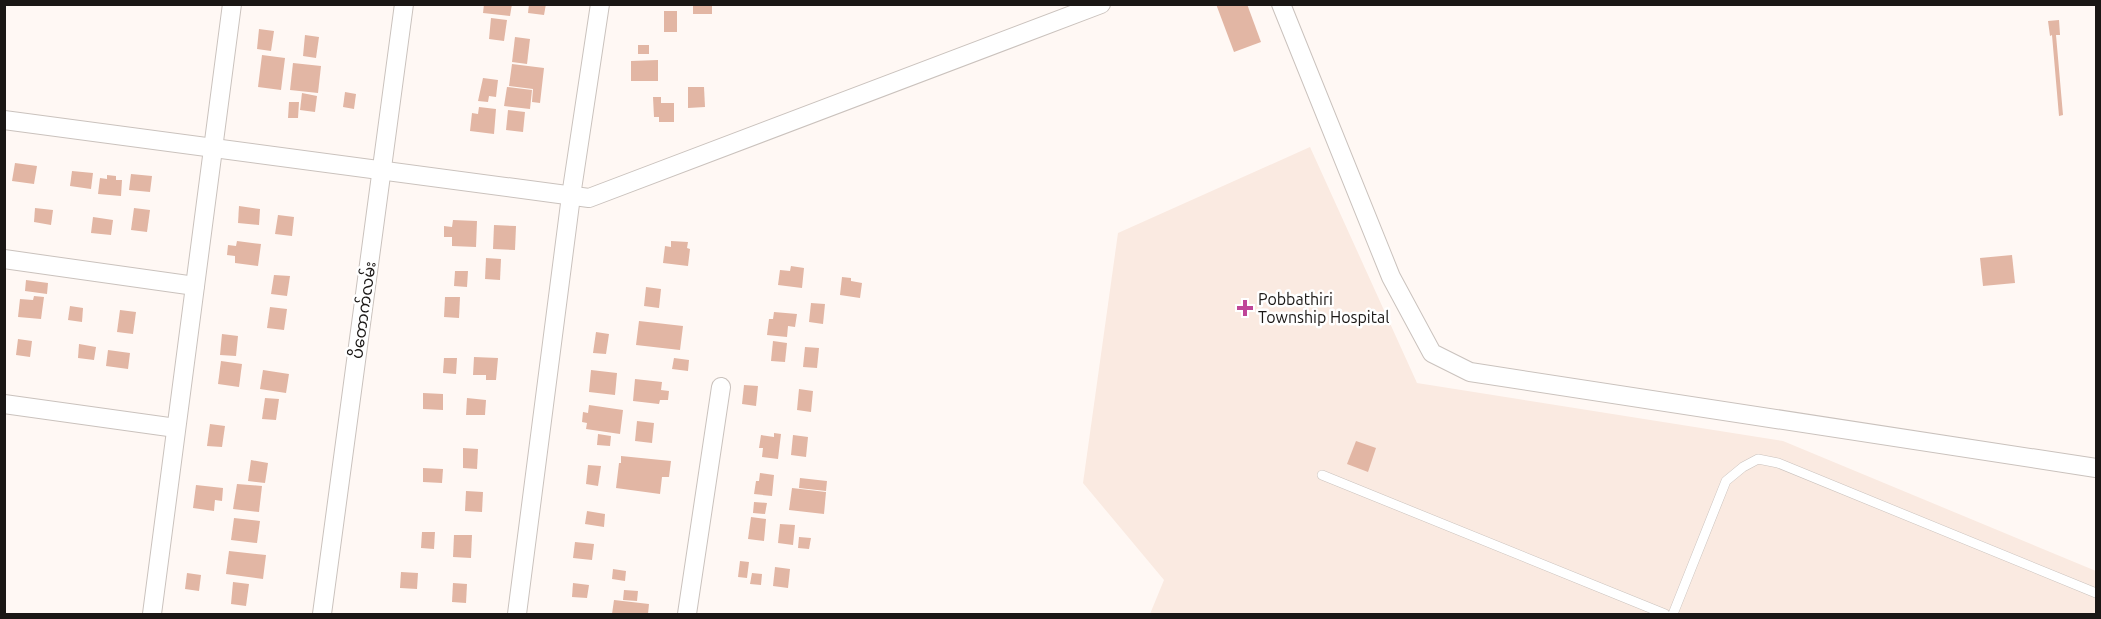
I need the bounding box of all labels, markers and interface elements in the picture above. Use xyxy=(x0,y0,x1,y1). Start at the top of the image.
street label: ပိတောက်လမ်း xyxy=(345,260,379,360)
place label: Pobbathiri Township Hospital xyxy=(1258,290,1389,326)
marker: Pobbathiri Township Hospital xyxy=(1236,299,1254,317)

